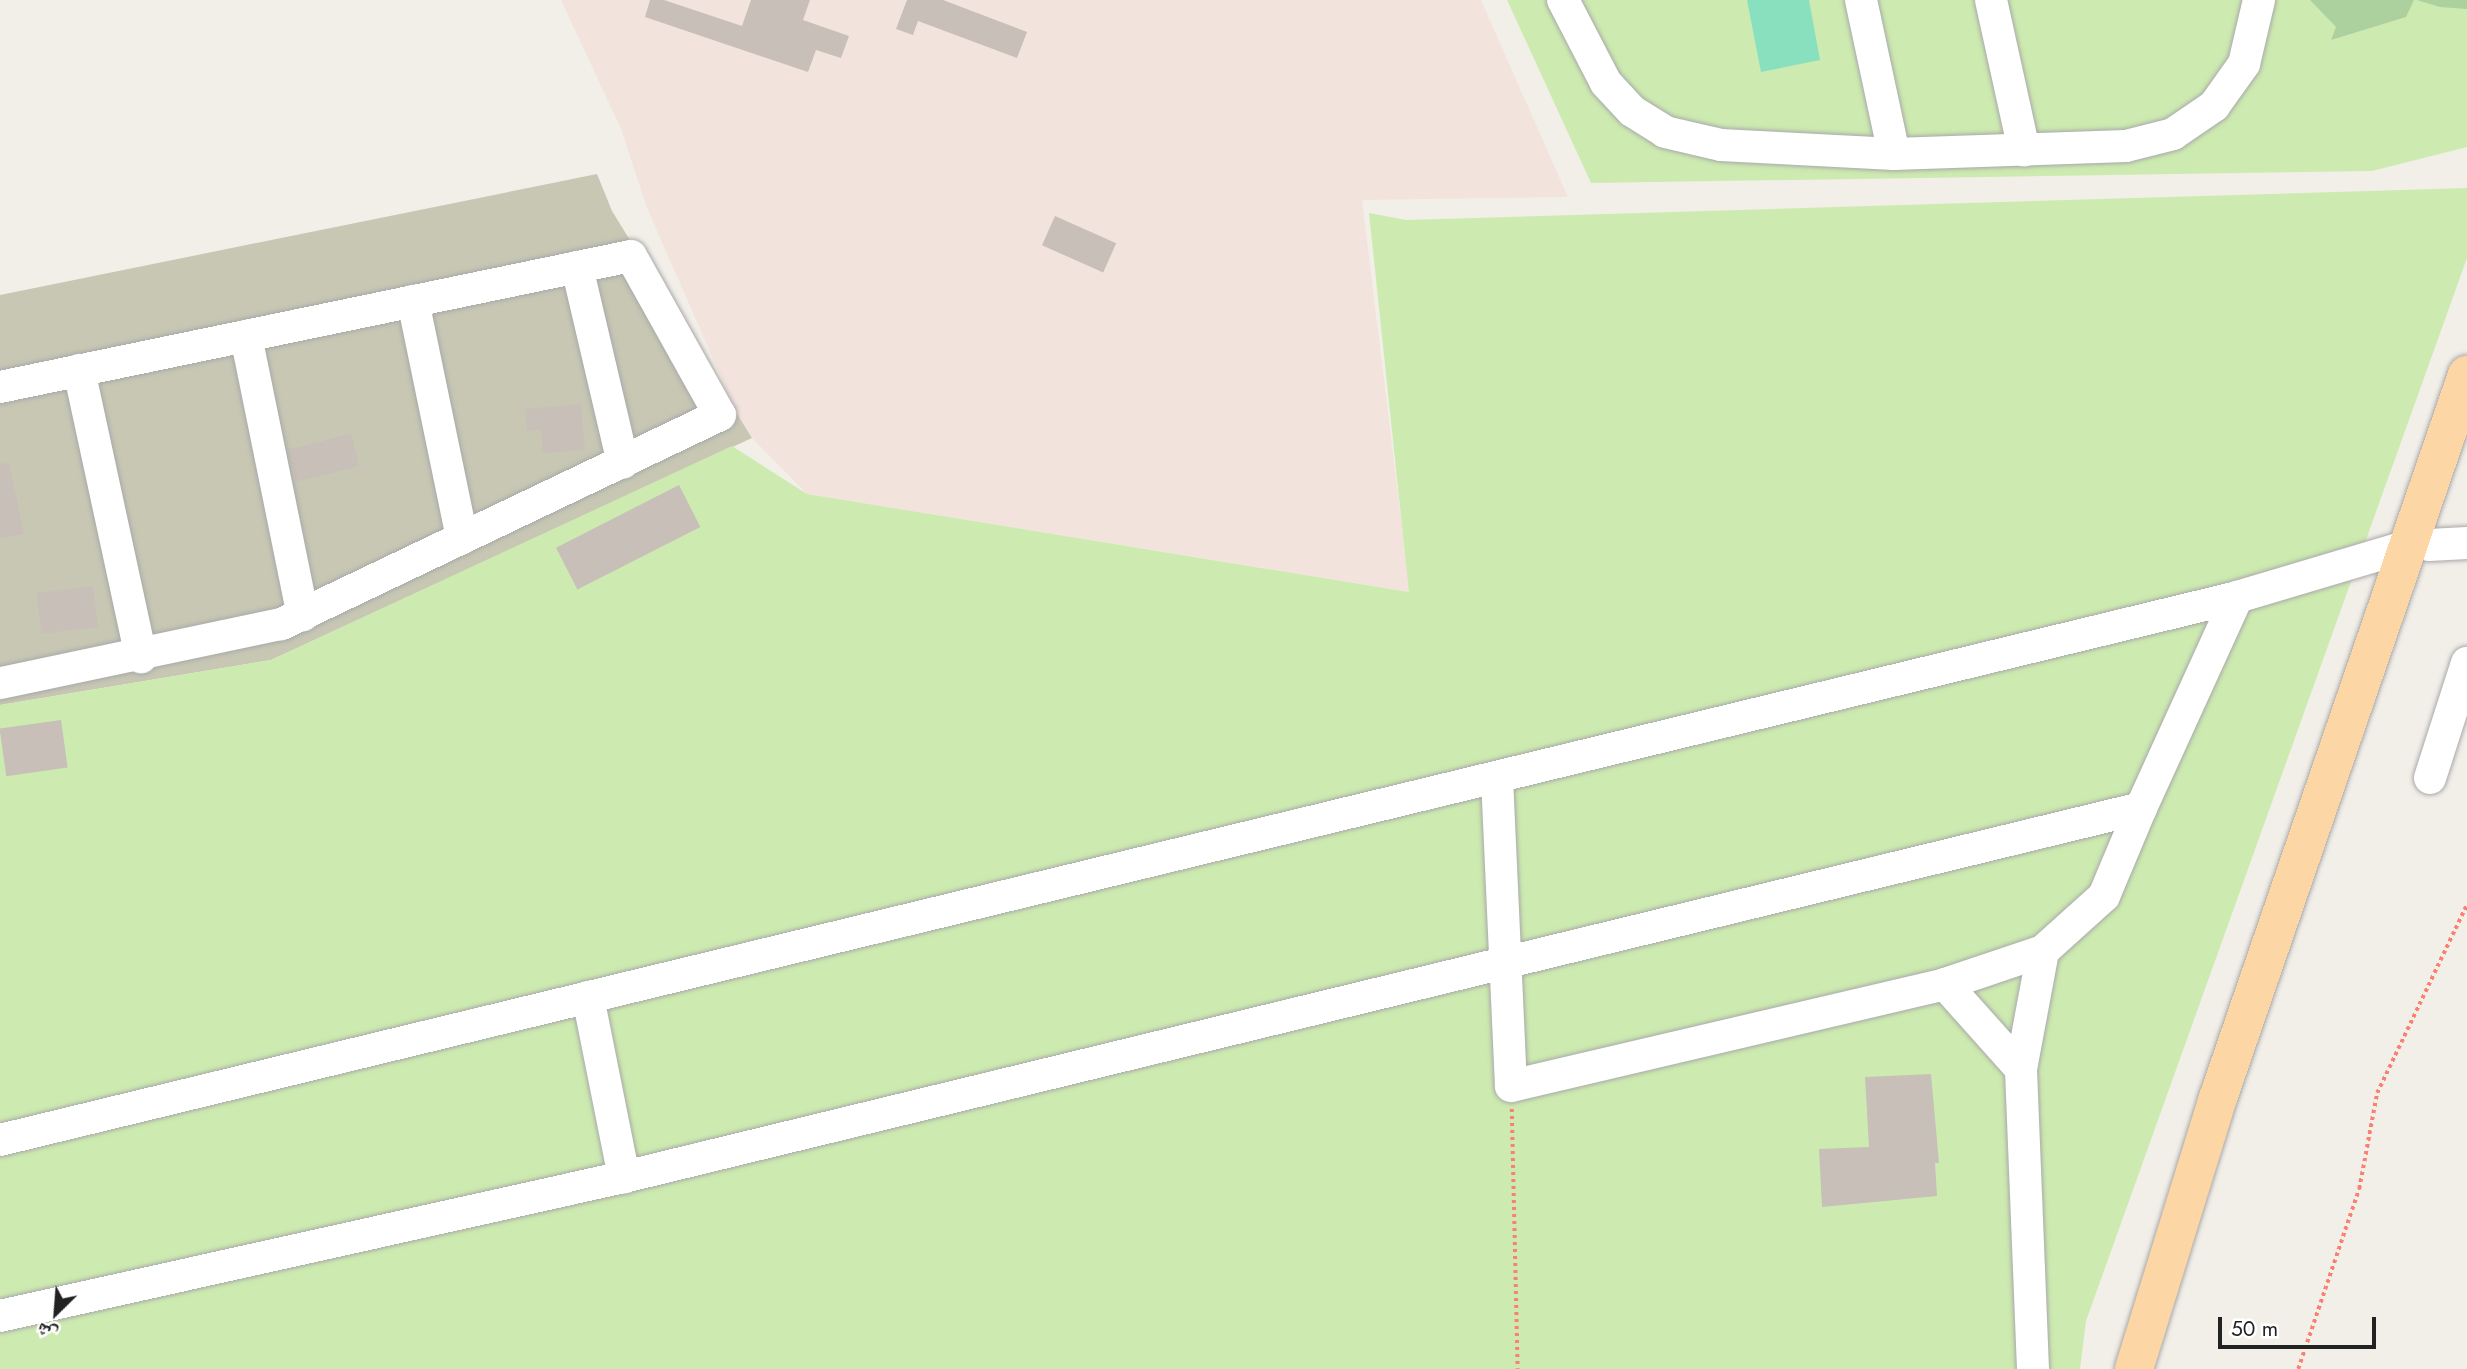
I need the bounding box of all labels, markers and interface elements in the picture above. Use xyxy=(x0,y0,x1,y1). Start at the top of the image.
north arrow xyxy=(21,1278,91,1348)
scale bar xyxy=(2222,1302,2380,1346)
text: 50 m xyxy=(2231,1314,2278,1344)
text: ش xyxy=(32,1316,62,1349)

